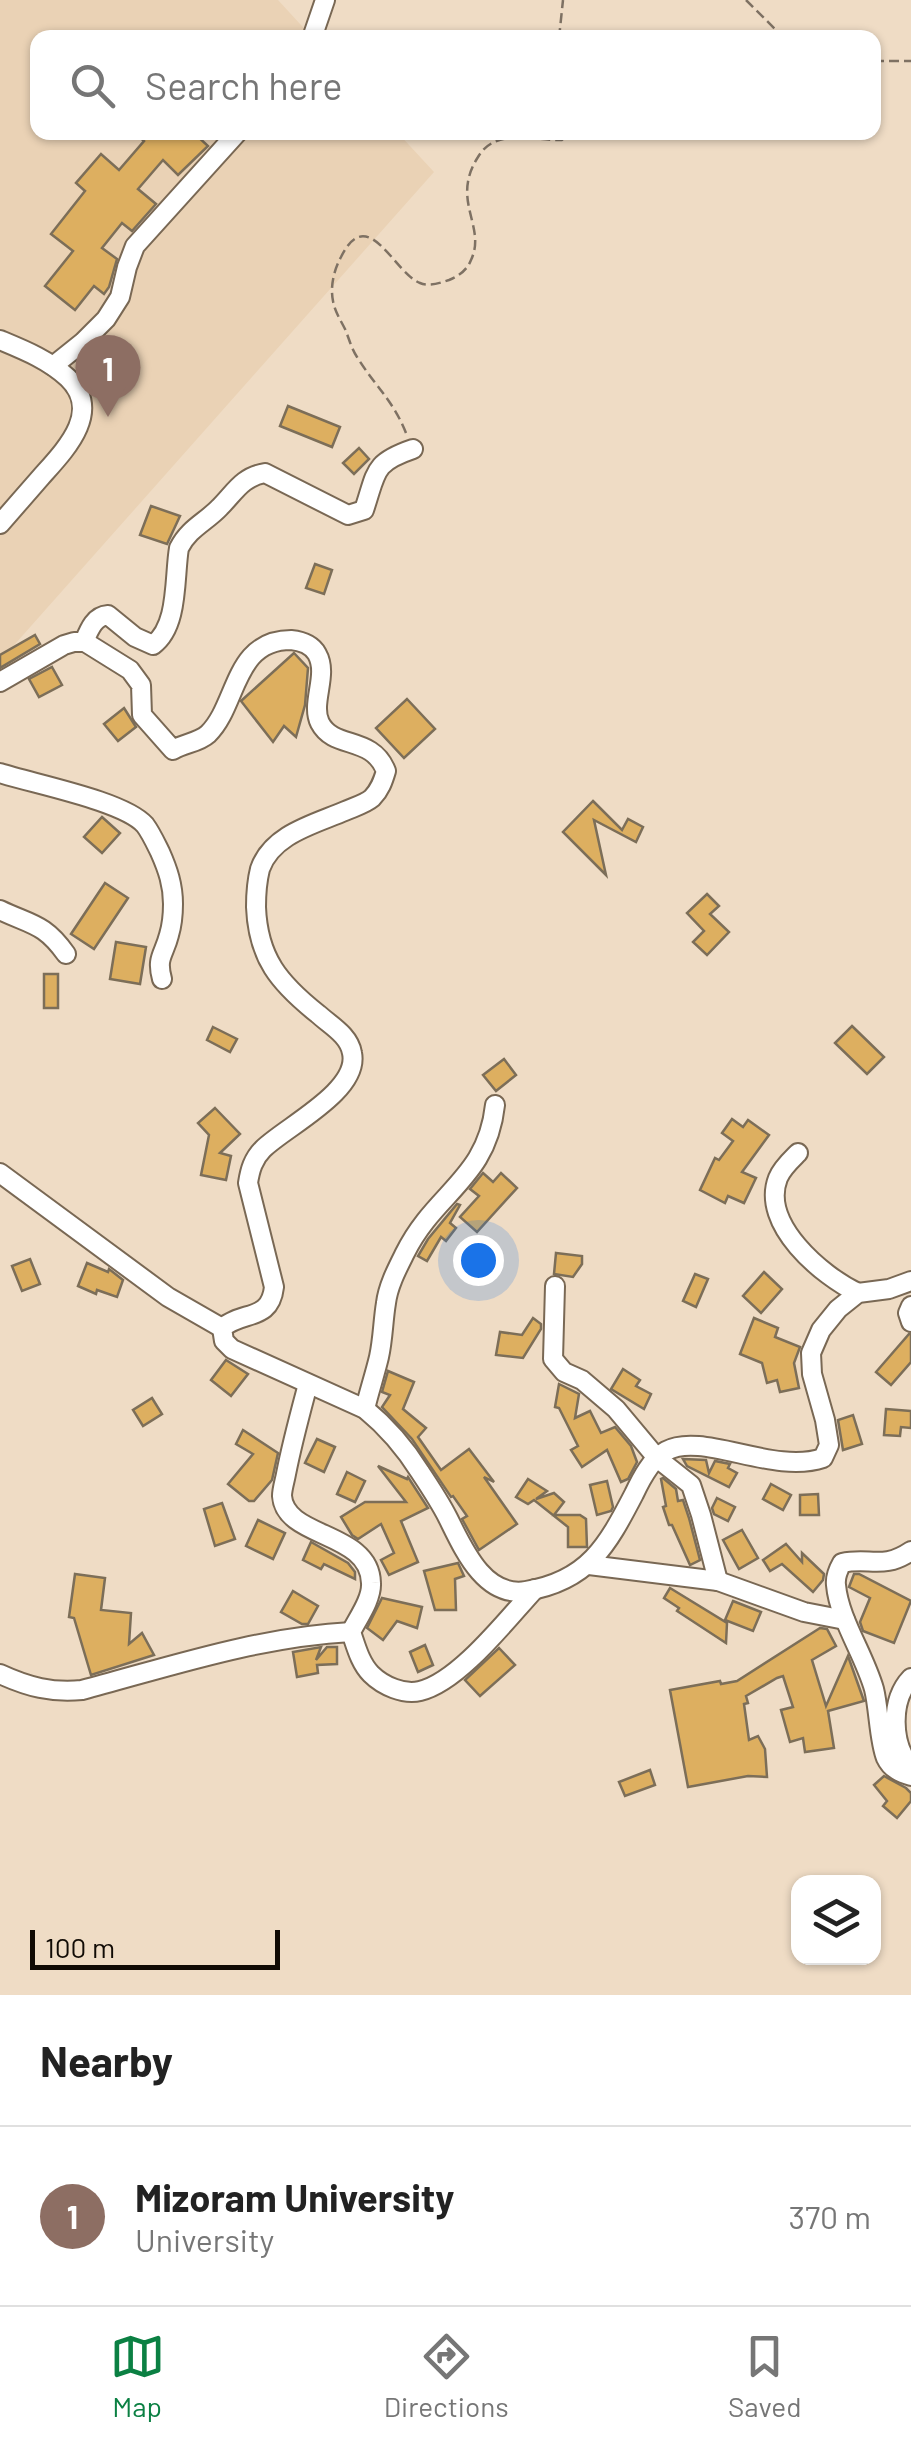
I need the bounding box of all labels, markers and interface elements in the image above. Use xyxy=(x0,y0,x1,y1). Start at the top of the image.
search box xyxy=(30,30,881,140)
icon: search xyxy=(65,58,120,113)
text: Search here xyxy=(145,62,343,108)
pin: 1 xyxy=(76,334,140,417)
your location xyxy=(453,1235,504,1286)
map controls xyxy=(791,1875,881,1965)
button: layers xyxy=(791,1875,881,1965)
scale bar xyxy=(30,1925,280,1970)
text: 100 m xyxy=(45,1930,115,1964)
text: Nearby xyxy=(40,2035,173,2085)
text: Mizoram University xyxy=(135,2174,454,2220)
text: 1 xyxy=(67,2197,78,2235)
text: 370 m xyxy=(788,2197,871,2235)
text: University xyxy=(135,2220,274,2258)
tab: Map xyxy=(110,2329,165,2423)
tab: Directions xyxy=(384,2329,509,2423)
tab: Saved xyxy=(728,2329,801,2423)

